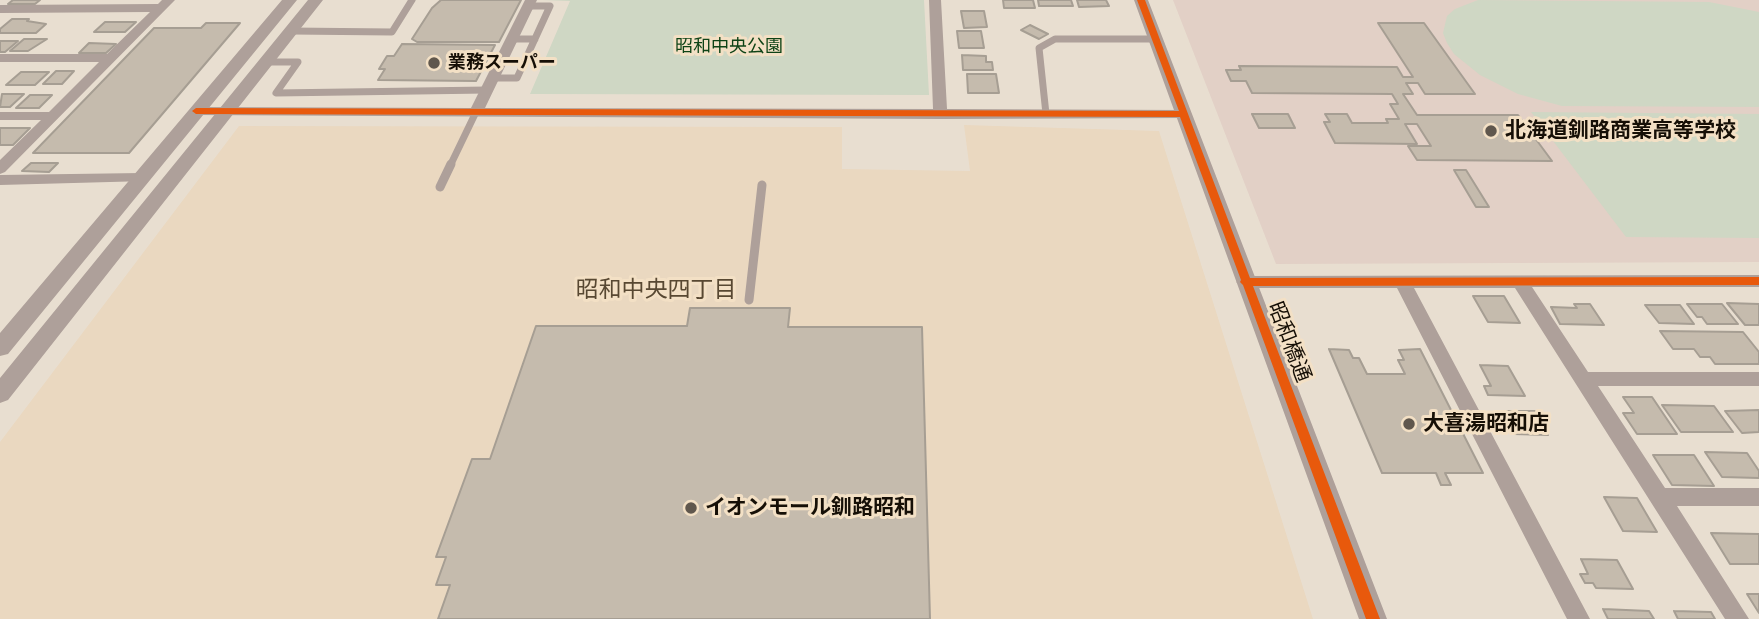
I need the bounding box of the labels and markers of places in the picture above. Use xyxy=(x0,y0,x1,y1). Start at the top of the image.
place label: 業務スーパー xyxy=(448,52,556,74)
marker: 業務スーパー xyxy=(426,55,442,71)
place label: 北海道釧路商業高等学校 xyxy=(1505,118,1736,144)
marker: 北海道釧路商業高等学校 xyxy=(1483,123,1499,139)
place label: 大喜湯昭和店 xyxy=(1423,411,1549,437)
marker: 大喜湯昭和店 xyxy=(1401,416,1417,432)
place label: イオンモール釧路昭和 xyxy=(705,495,915,521)
marker: イオンモール釧路昭和 xyxy=(683,500,699,516)

